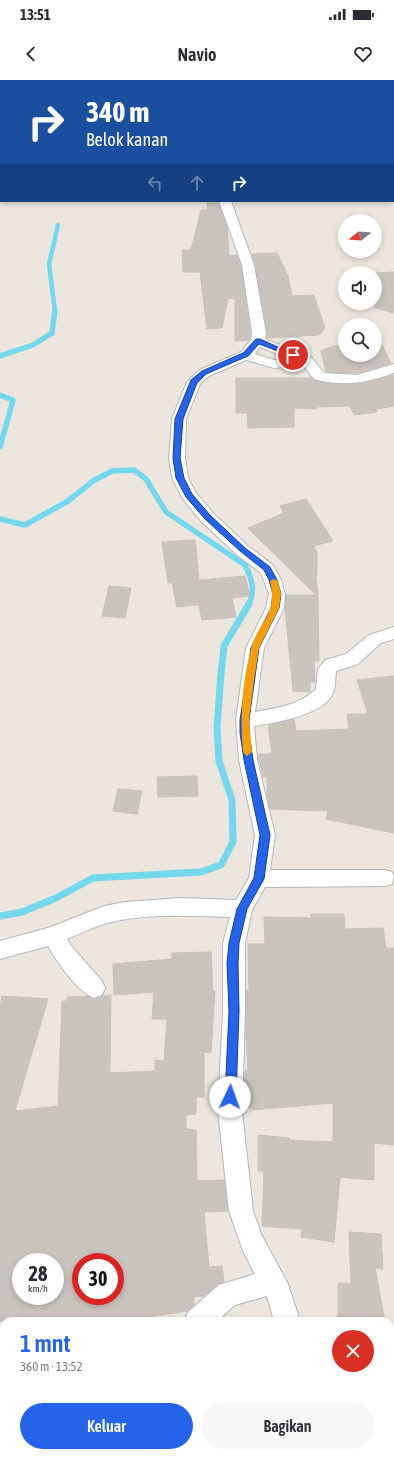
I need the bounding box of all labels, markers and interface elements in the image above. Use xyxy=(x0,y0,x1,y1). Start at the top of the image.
text: 13:51 xyxy=(20,6,51,23)
icon: back xyxy=(20,43,42,65)
icon: heart xyxy=(352,43,374,65)
text: Navio xyxy=(177,44,217,65)
icon: right xyxy=(20,96,72,148)
text: 340 m xyxy=(86,96,149,128)
text: Belok kanan xyxy=(86,129,168,150)
icon: left xyxy=(144,172,166,194)
icon: ahead xyxy=(186,172,208,194)
icon: right xyxy=(228,172,250,194)
north arrow xyxy=(338,214,382,258)
map controls xyxy=(338,214,382,362)
button: sound xyxy=(338,266,382,310)
button: search xyxy=(338,318,382,362)
pin xyxy=(276,338,310,372)
icon: arrive xyxy=(282,344,304,366)
position arrow xyxy=(209,1076,251,1118)
speed limit sign: 30 xyxy=(72,1253,124,1305)
text: 28 xyxy=(29,1262,47,1285)
text: km/h xyxy=(28,1283,48,1294)
text: 1 mnt xyxy=(20,1330,70,1357)
button: close xyxy=(332,1330,374,1372)
text: 360 m · 13:52 xyxy=(20,1359,83,1374)
button: Keluar xyxy=(20,1403,193,1449)
button: Bagikan xyxy=(201,1403,374,1449)

